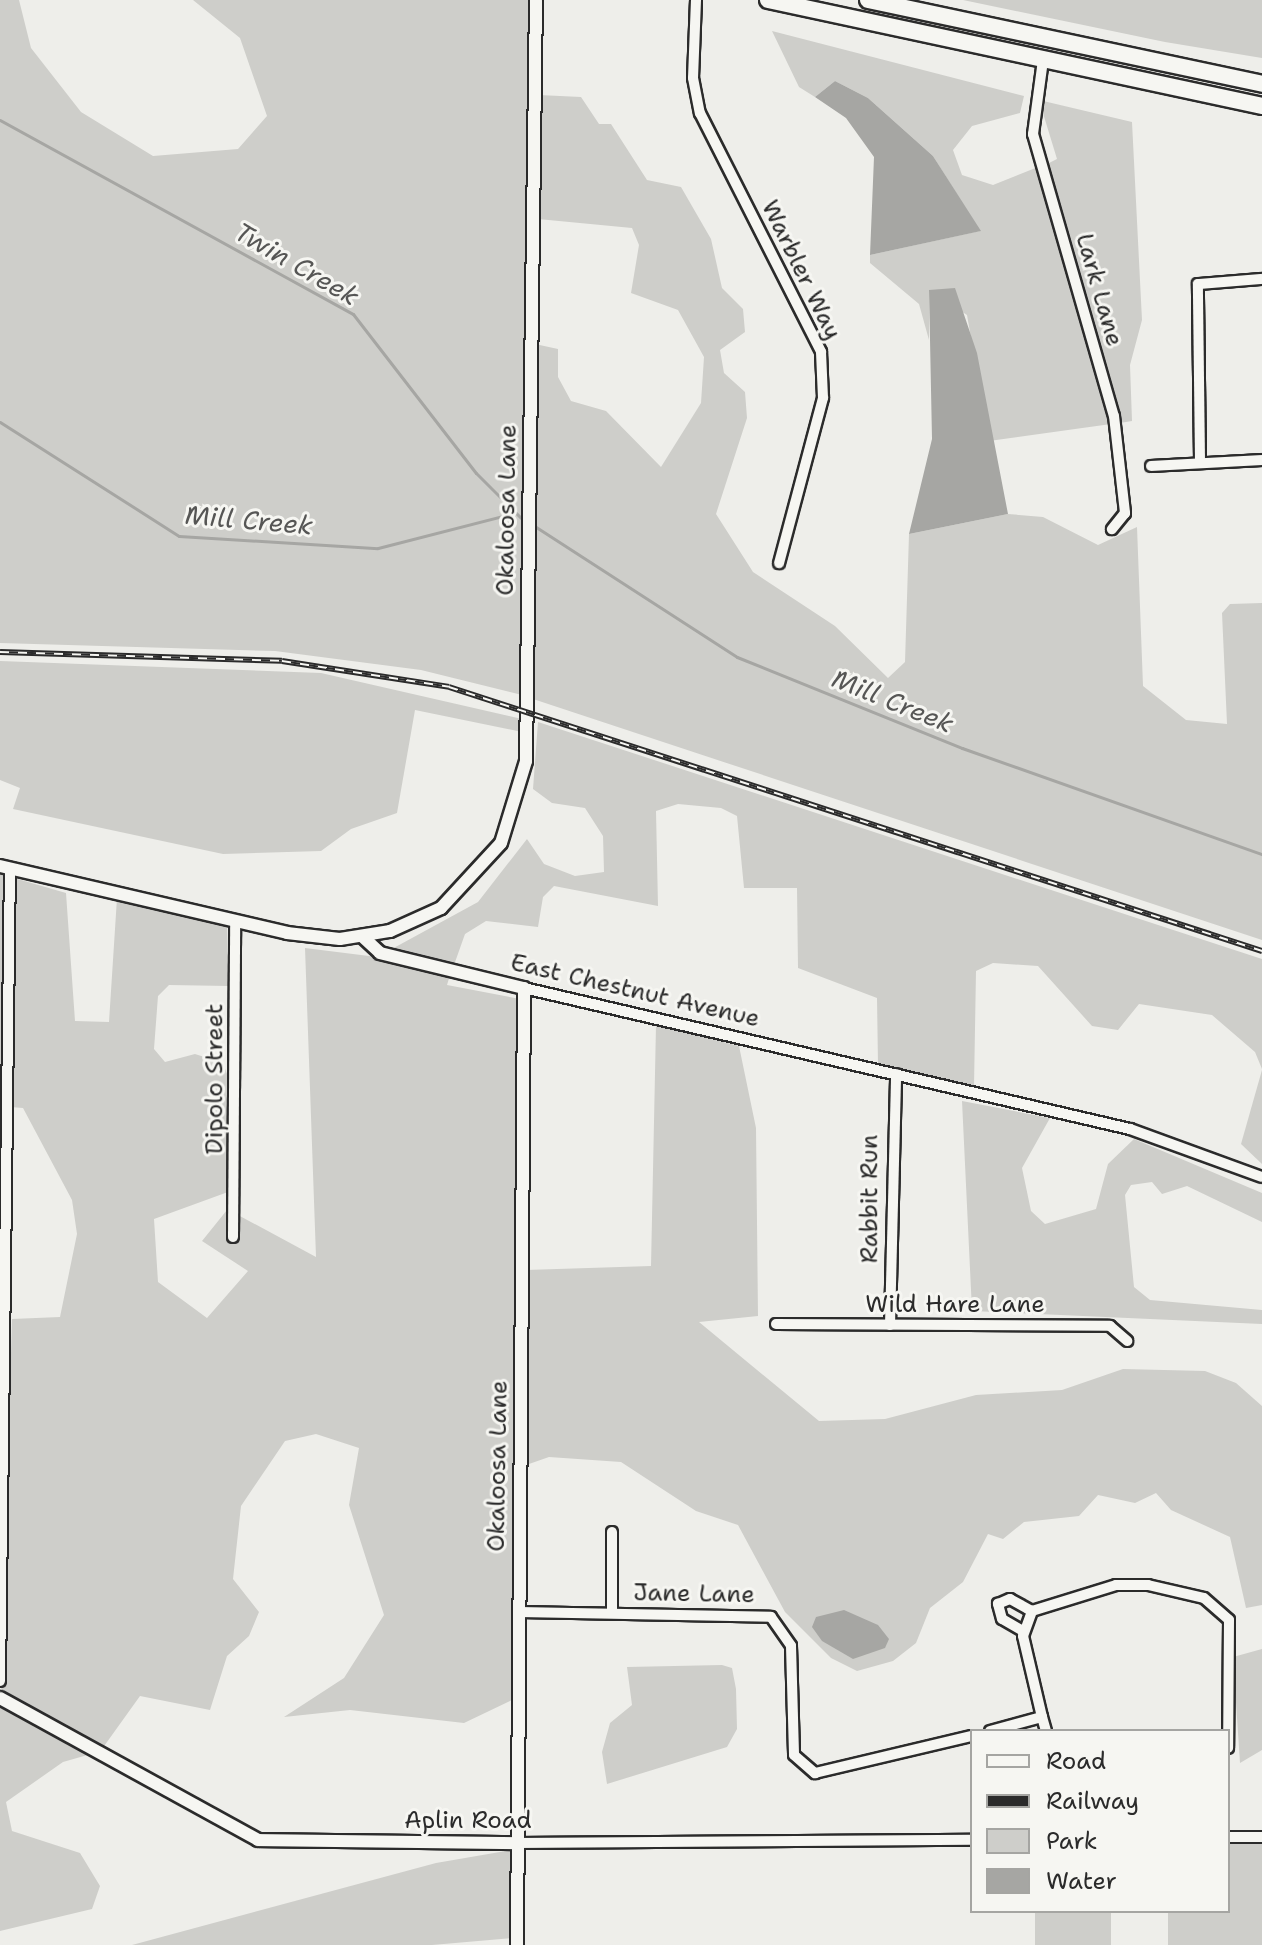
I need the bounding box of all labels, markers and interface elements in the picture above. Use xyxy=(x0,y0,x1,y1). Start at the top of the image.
street label: Warbler Way xyxy=(755,196,847,344)
water label: Twin Creek xyxy=(229,216,365,312)
street label: Lark Lane xyxy=(1069,230,1129,350)
street label: Okaloosa Lane xyxy=(491,424,523,596)
water label: Mill Creek xyxy=(184,499,314,541)
water label: Mill Creek xyxy=(828,662,958,740)
street label: East Chestnut Avenue xyxy=(508,948,762,1034)
street label: Dipolo Street xyxy=(201,1004,229,1154)
street label: Rabbit Run xyxy=(856,1135,884,1263)
street label: Wild Hare Lane xyxy=(865,1291,1045,1319)
street label: Okaloosa Lane xyxy=(482,1380,514,1552)
street label: Jane Lane xyxy=(633,1579,755,1609)
legend xyxy=(970,1729,1230,1913)
text: Road xyxy=(1046,1745,1106,1777)
text: Railway xyxy=(1046,1785,1139,1817)
street label: Aplin Road xyxy=(404,1807,532,1835)
text: Park xyxy=(1046,1825,1098,1857)
text: Water xyxy=(1046,1865,1117,1897)

